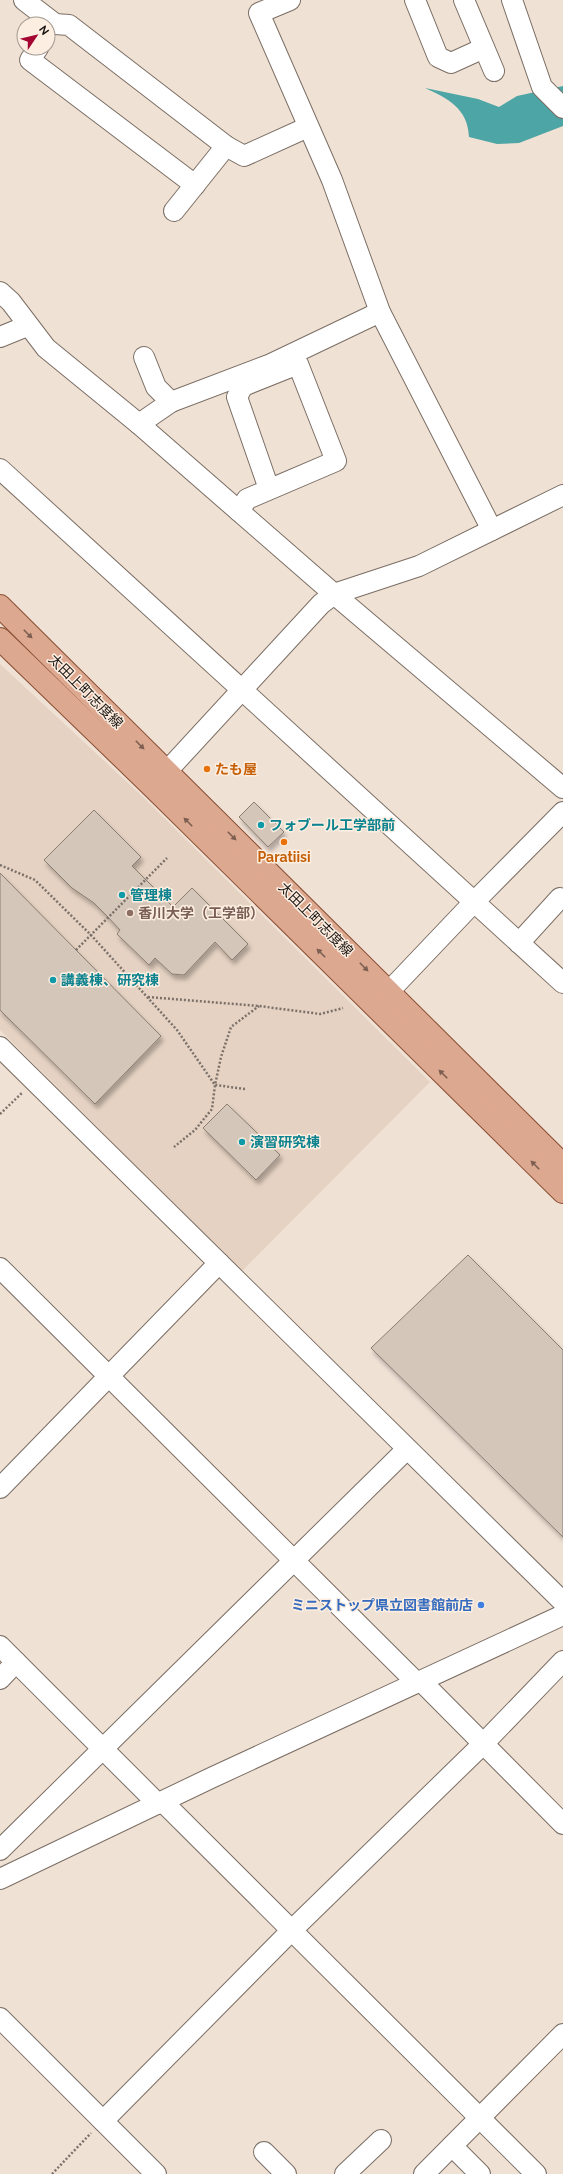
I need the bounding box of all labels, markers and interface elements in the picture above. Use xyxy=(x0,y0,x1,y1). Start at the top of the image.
north arrow xyxy=(16,16,56,56)
text: N xyxy=(36,23,52,38)
one-way arrow xyxy=(23,629,33,639)
street label: 太田上町志度線 xyxy=(46,651,126,731)
one-way arrow xyxy=(135,740,145,750)
place label: たも屋 xyxy=(215,761,257,777)
marker: たも屋 xyxy=(202,764,212,774)
one-way arrow xyxy=(184,817,193,827)
place label: フォブール工学部前 xyxy=(269,817,395,833)
marker: フォブール工学部前 xyxy=(256,820,266,830)
one-way arrow xyxy=(227,831,237,841)
marker: Paratiisi xyxy=(279,837,289,847)
place label: Paratiisi xyxy=(257,849,311,865)
street label: 太田上町志度線 xyxy=(276,879,356,959)
place label: 管理棟 xyxy=(130,887,172,903)
marker: 管理棟 xyxy=(117,890,127,900)
place label: 香川大学（工学部） xyxy=(138,905,264,921)
marker: 香川大学（工学部） xyxy=(125,908,135,918)
one-way arrow xyxy=(316,948,326,958)
one-way arrow xyxy=(359,962,369,972)
place label: 講義棟、研究棟 xyxy=(61,972,159,988)
marker: 講義棟、研究棟 xyxy=(48,975,58,985)
one-way arrow xyxy=(438,1069,448,1078)
place label: 演習研究棟 xyxy=(250,1134,320,1150)
marker: 演習研究棟 xyxy=(237,1137,247,1147)
one-way arrow xyxy=(530,1160,540,1170)
place label: ミニストップ県立図書館前店 xyxy=(291,1597,473,1613)
marker: ミニストップ県立図書館前店 xyxy=(476,1600,486,1610)

